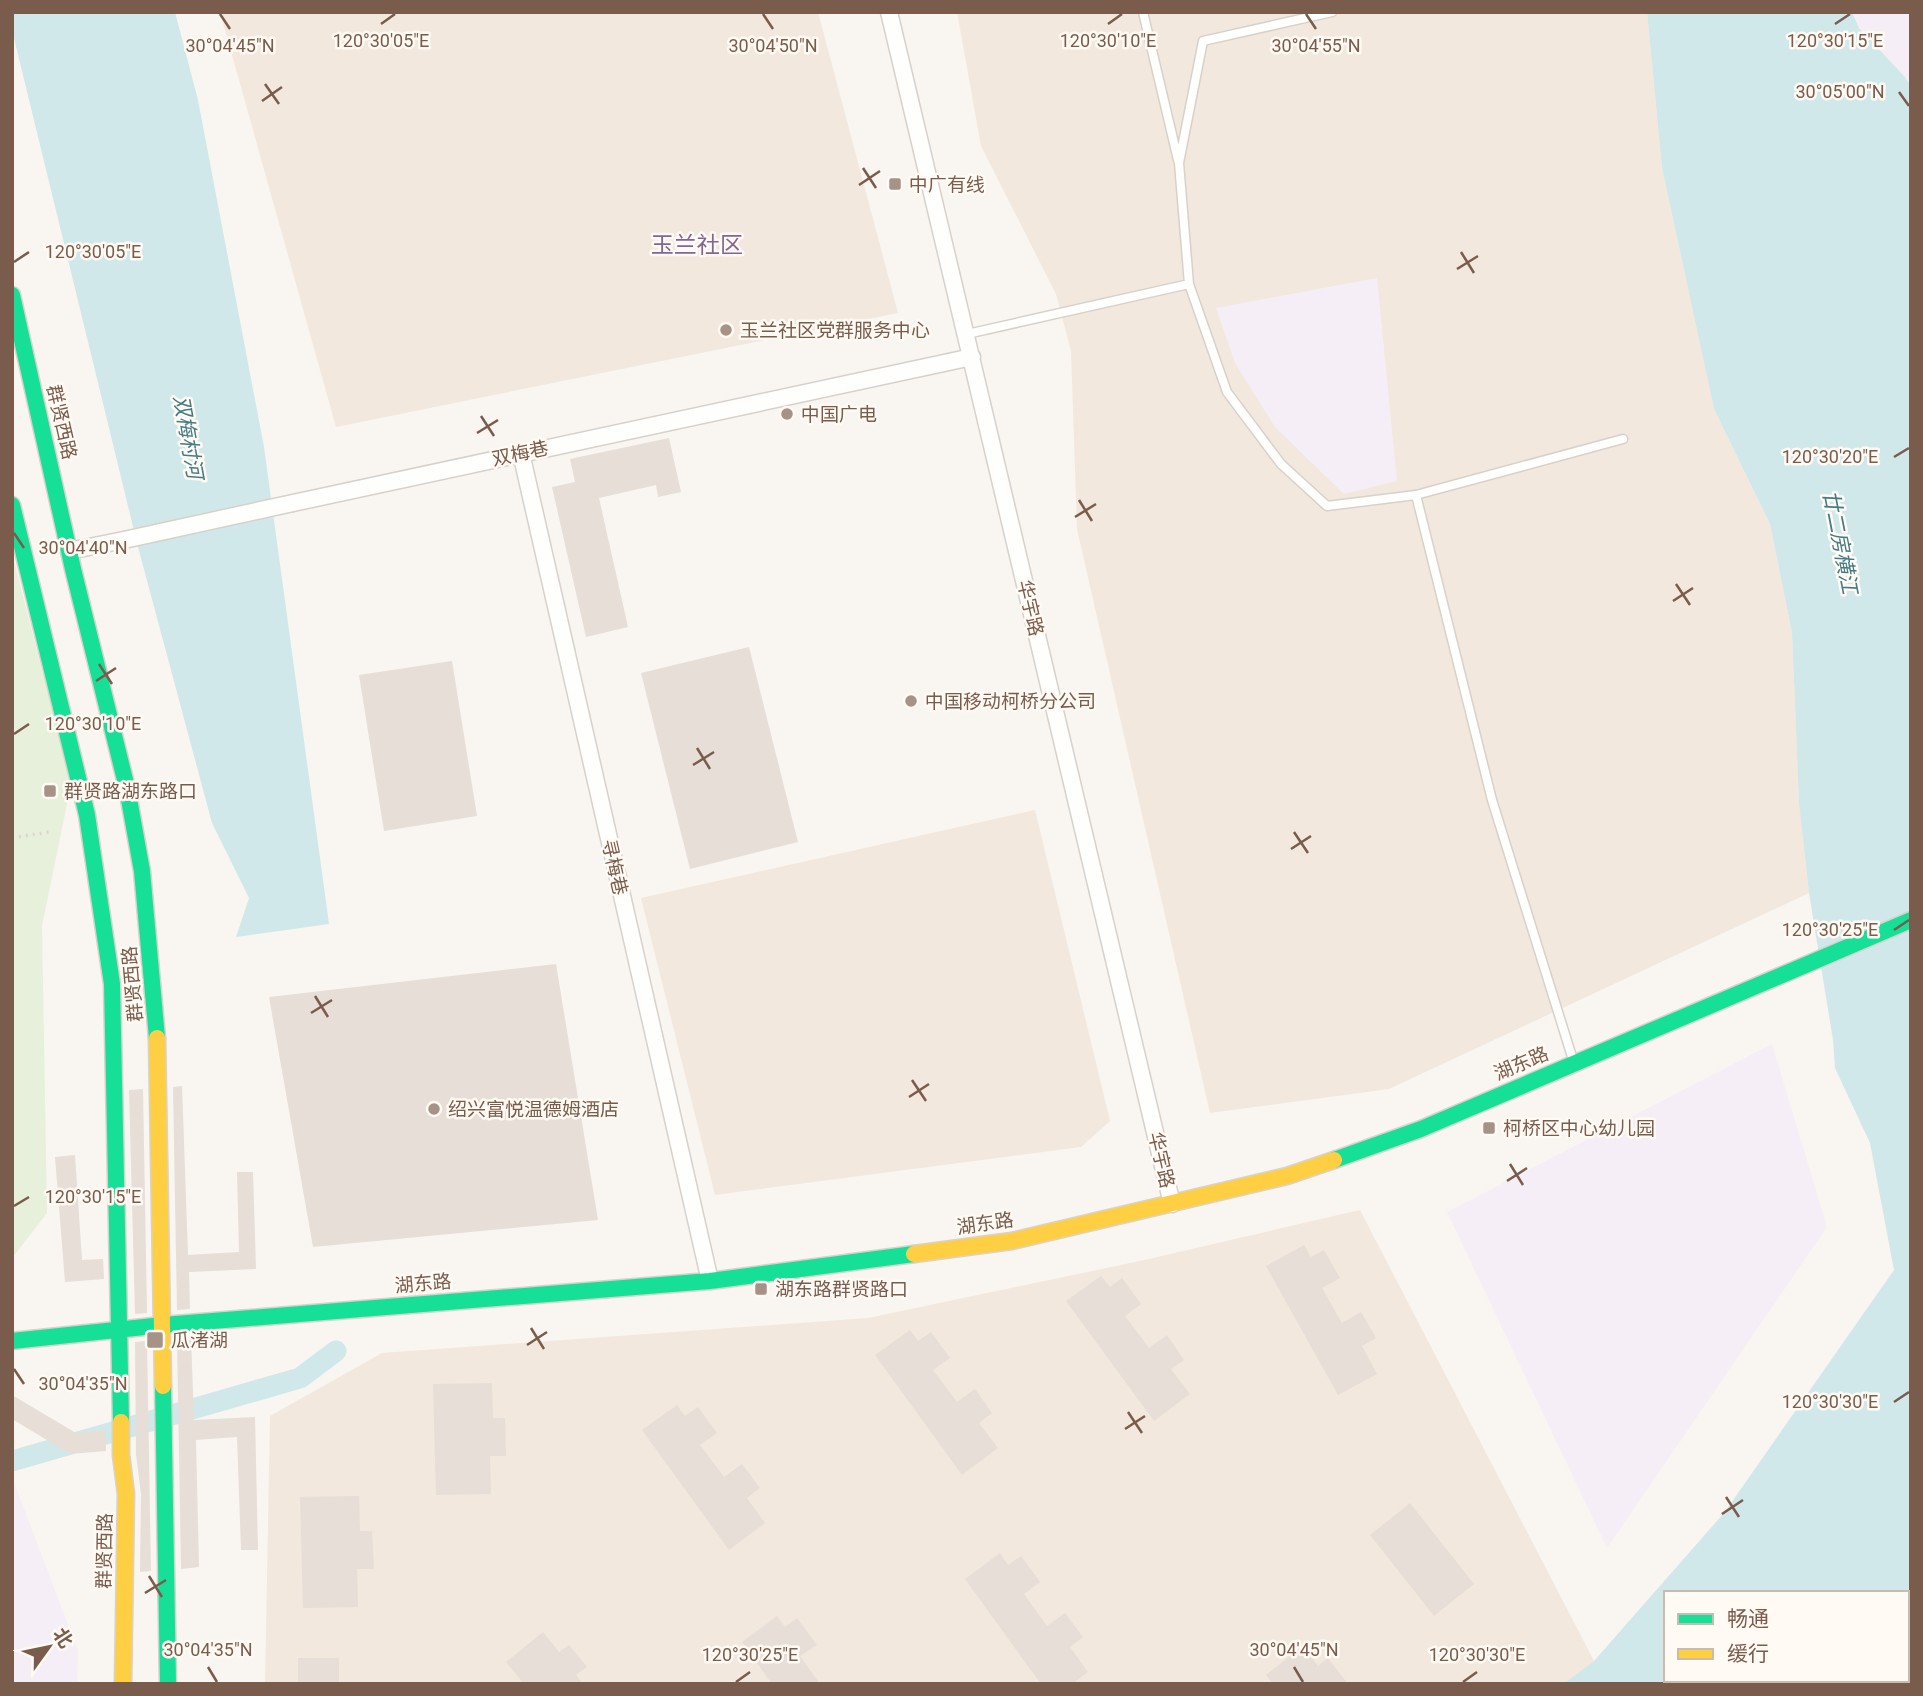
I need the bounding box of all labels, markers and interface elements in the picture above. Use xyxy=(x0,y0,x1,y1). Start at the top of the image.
text: 120°30'05"E xyxy=(333,30,429,51)
text: 120°30'10"E xyxy=(1060,30,1156,51)
text: 120°30'15"E xyxy=(1787,30,1883,51)
text: 30°04'45"N xyxy=(185,35,275,56)
text: 30°04'50"N xyxy=(728,35,818,56)
text: 30°04'55"N xyxy=(1271,35,1361,56)
text: 30°05'00"N xyxy=(1795,81,1885,102)
place label: 中广有线 xyxy=(909,173,985,196)
marker: 中广有线 xyxy=(887,176,903,192)
district label: 玉兰社区 xyxy=(651,232,743,259)
text: 120°30'05"E xyxy=(45,241,141,262)
place label: 玉兰社区党群服务中心 xyxy=(740,319,930,342)
marker: 玉兰社区党群服务中心 xyxy=(718,322,734,338)
street label: 群贤西路 xyxy=(42,382,81,462)
water label: 双梅村河 xyxy=(169,394,208,484)
place label: 中国广电 xyxy=(801,403,877,426)
marker: 中国广电 xyxy=(779,406,795,422)
street label: 双梅巷 xyxy=(490,436,550,471)
text: 120°30'20"E xyxy=(1782,446,1878,467)
water label: 廿二房横江 xyxy=(1818,488,1862,598)
text: 30°04'40"N xyxy=(38,537,128,558)
street label: 华宇路 xyxy=(1013,578,1048,638)
place label: 中国移动柯桥分公司 xyxy=(925,690,1096,713)
marker: 中国移动柯桥分公司 xyxy=(903,693,919,709)
text: 120°30'10"E xyxy=(45,713,141,734)
place label: 群贤路湖东路口 xyxy=(64,780,197,803)
marker: 群贤路湖东路口 xyxy=(42,783,58,799)
street label: 寻梅巷 xyxy=(597,837,632,897)
text: 120°30'25"E xyxy=(1782,919,1878,940)
street label: 群贤西路 xyxy=(118,945,147,1023)
street label: 湖东路 xyxy=(1490,1042,1552,1085)
place label: 绍兴富悦温德姆酒店 xyxy=(448,1098,619,1121)
marker: 绍兴富悦温德姆酒店 xyxy=(426,1101,442,1117)
place label: 柯桥区中心幼儿园 xyxy=(1503,1117,1655,1140)
marker: 柯桥区中心幼儿园 xyxy=(1481,1120,1497,1136)
street label: 华宇路 xyxy=(1144,1130,1179,1190)
text: 120°30'15"E xyxy=(45,1186,141,1207)
street label: 湖东路 xyxy=(955,1208,1015,1239)
street label: 湖东路 xyxy=(394,1270,452,1297)
place label: 湖东路群贤路口 xyxy=(775,1278,908,1301)
marker: 湖东路群贤路口 xyxy=(753,1281,769,1297)
place label: 瓜渚湖 xyxy=(171,1329,228,1352)
marker: 瓜渚湖 xyxy=(145,1330,165,1350)
text: 30°04'35"N xyxy=(38,1373,128,1394)
text: 120°30'30"E xyxy=(1782,1391,1878,1412)
street label: 群贤西路 xyxy=(92,1513,117,1589)
legend xyxy=(1664,1591,1909,1682)
text: 畅通 xyxy=(1727,1607,1769,1631)
north arrow xyxy=(14,1612,84,1682)
text: 北 xyxy=(48,1624,78,1652)
text: 30°04'35"N xyxy=(163,1639,253,1660)
text: 30°04'45"N xyxy=(1249,1639,1339,1660)
text: 缓行 xyxy=(1727,1642,1769,1666)
text: 120°30'25"E xyxy=(702,1644,798,1665)
text: 120°30'30"E xyxy=(1429,1644,1525,1665)

